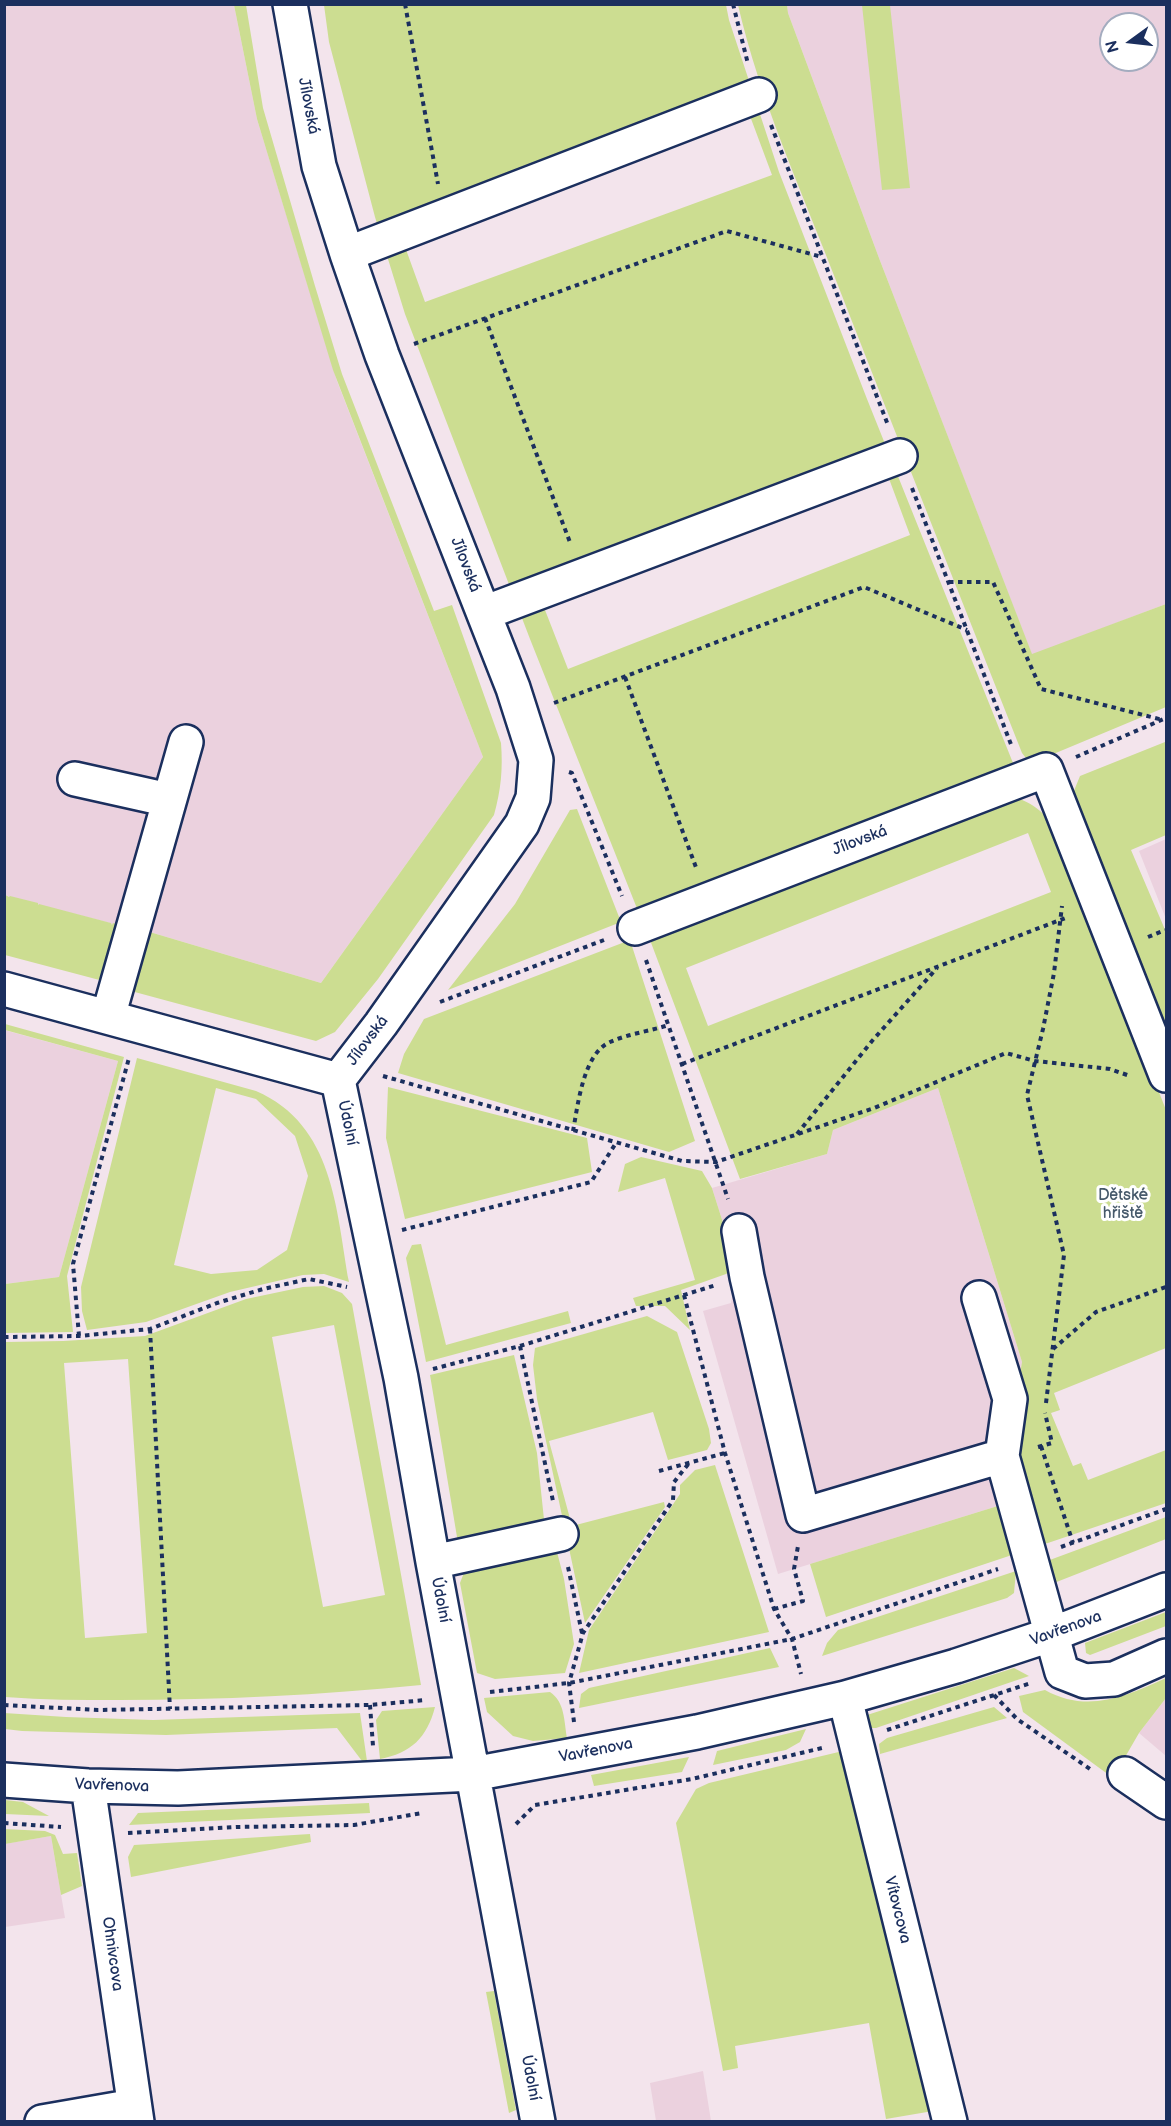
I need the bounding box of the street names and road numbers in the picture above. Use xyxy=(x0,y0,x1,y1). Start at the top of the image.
street label: Jílovská xyxy=(293,76,323,136)
street label: Jílovská xyxy=(446,535,484,595)
street label: Jílovská xyxy=(830,822,890,860)
street label: Jílovská xyxy=(343,1012,393,1070)
street label: Údolní xyxy=(333,1099,361,1147)
street label: Údolní xyxy=(426,1576,454,1624)
street label: Vavřenova xyxy=(1028,1607,1104,1651)
street label: Vavřenova xyxy=(558,1734,634,1768)
street label: Vavřenova xyxy=(74,1775,150,1797)
street label: Vítovcova xyxy=(879,1874,915,1946)
street label: Ohnivcova xyxy=(97,1916,127,1992)
street label: Údolní xyxy=(516,2054,544,2102)

